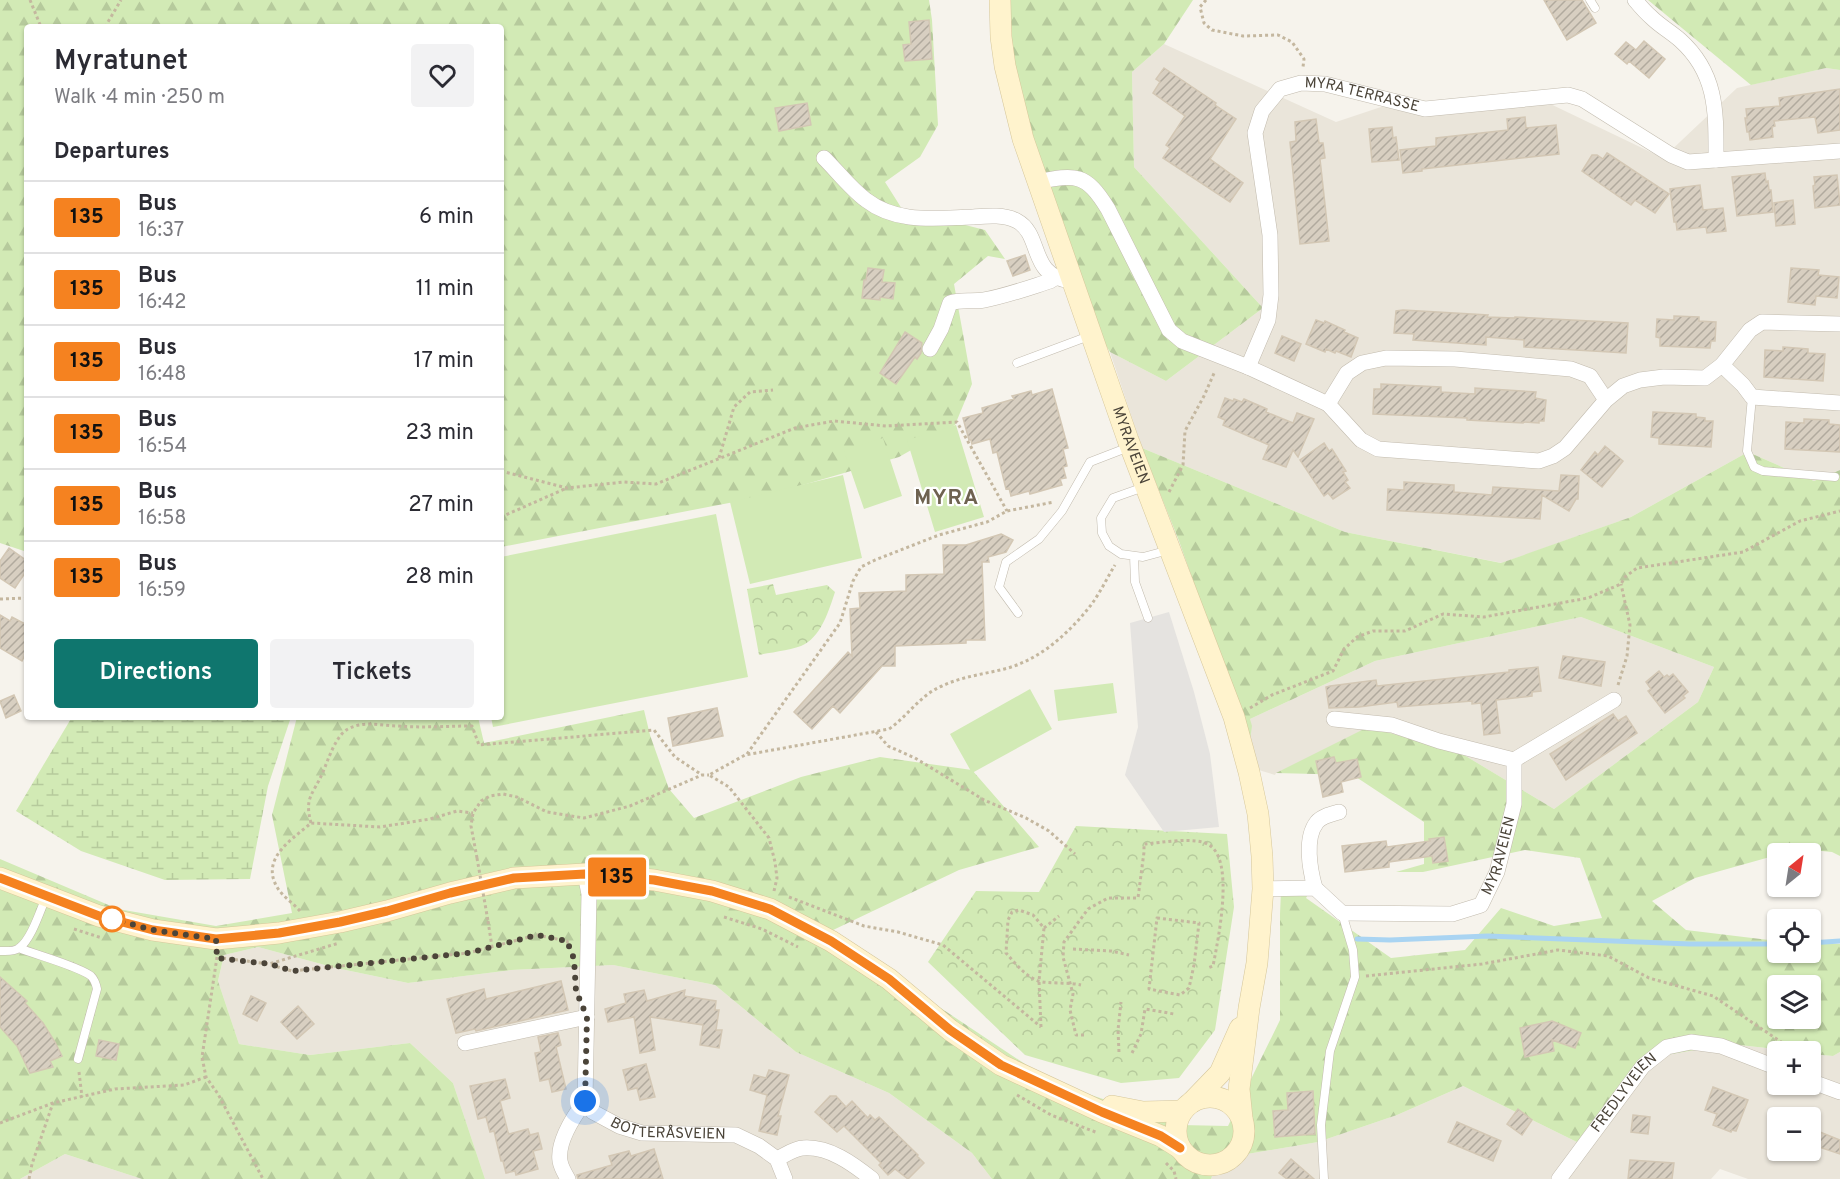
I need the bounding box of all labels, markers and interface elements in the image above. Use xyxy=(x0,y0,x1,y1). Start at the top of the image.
text: Myratunet xyxy=(54,44,188,80)
button: heart xyxy=(411,44,474,107)
street label: MYRA TERRASSE xyxy=(1304,74,1421,117)
text: Walk · 4 min · 250 m xyxy=(54,85,225,111)
text: Departures xyxy=(54,139,170,166)
text: Bus xyxy=(138,191,177,218)
text: 135 xyxy=(70,204,104,231)
text: 6 min xyxy=(419,204,474,231)
text: 16:37 xyxy=(138,218,184,244)
text: Bus xyxy=(138,263,177,290)
text: 135 xyxy=(70,276,104,303)
text: 11 min xyxy=(416,276,474,303)
text: 16:42 xyxy=(138,290,187,316)
text: Bus xyxy=(138,335,177,362)
text: 135 xyxy=(70,348,104,375)
text: 17 min xyxy=(414,348,474,375)
text: 16:48 xyxy=(138,362,187,388)
street label: MYRAVEIEN xyxy=(1107,404,1154,487)
text: Bus xyxy=(138,407,177,434)
text: 135 xyxy=(70,420,104,447)
text: 23 min xyxy=(406,420,474,447)
text: 16:54 xyxy=(138,434,187,460)
text: Bus xyxy=(138,479,177,506)
district label: MYRA xyxy=(914,485,980,512)
text: 135 xyxy=(70,492,104,519)
text: 27 min xyxy=(408,492,474,519)
text: 16:58 xyxy=(138,506,187,532)
text: Bus xyxy=(138,551,177,578)
text: 135 xyxy=(70,564,104,591)
text: 28 min xyxy=(405,564,474,591)
text: 16:59 xyxy=(138,578,186,604)
button: Directions xyxy=(54,639,258,708)
button: Tickets xyxy=(270,639,474,708)
street label: MYRAVEIEN xyxy=(1478,814,1520,898)
north arrow xyxy=(1767,843,1821,897)
map controls xyxy=(1767,843,1821,1161)
line badge: 135 xyxy=(582,858,652,896)
text: 135 xyxy=(600,864,634,891)
unlabelled marker xyxy=(99,906,125,932)
button: locate xyxy=(1767,909,1821,963)
button: layers xyxy=(1767,975,1821,1029)
button: + xyxy=(1767,1041,1821,1095)
street label: FREDLYVEIEN xyxy=(1587,1049,1661,1137)
your location xyxy=(570,1086,600,1116)
button: − xyxy=(1767,1107,1821,1161)
street label: BOTTERÅSVEIEN xyxy=(607,1113,726,1144)

